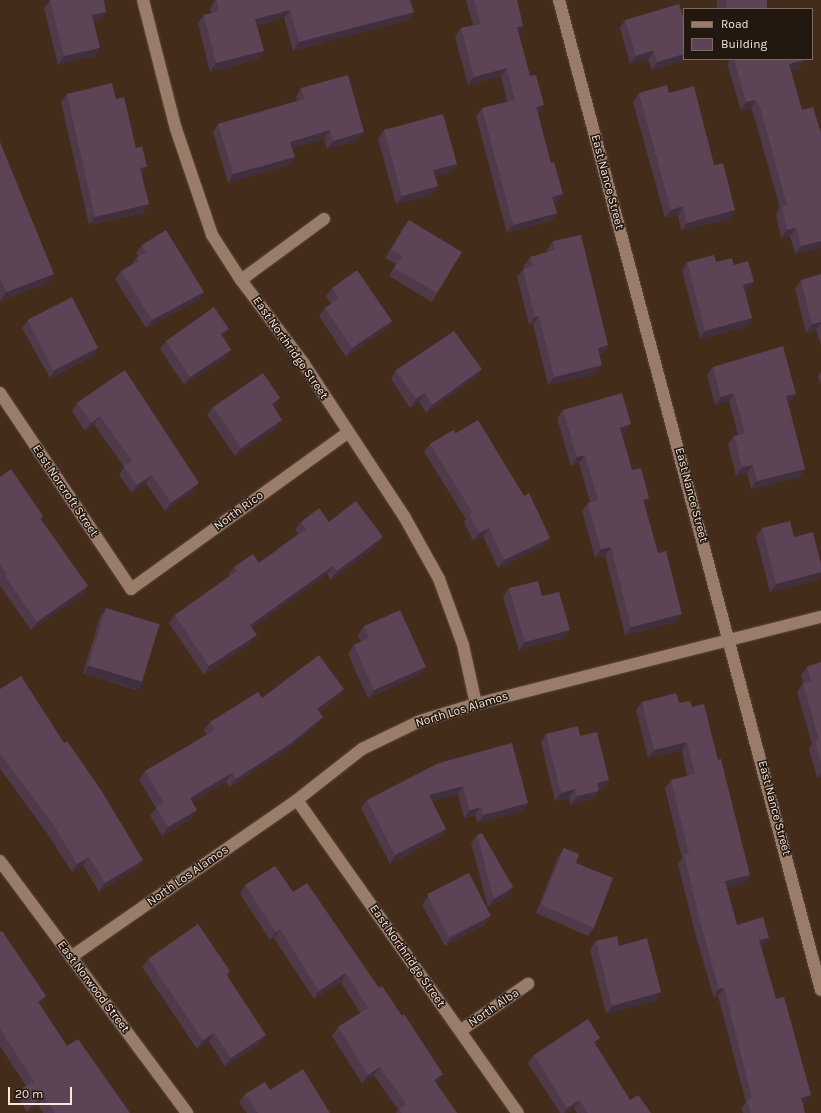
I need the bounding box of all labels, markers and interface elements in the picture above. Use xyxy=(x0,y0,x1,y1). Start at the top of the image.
legend xyxy=(683,8,813,60)
text: Road xyxy=(721,17,749,31)
text: Building xyxy=(721,37,767,51)
street label: East Nance Street xyxy=(587,133,627,231)
street label: East Northridge Street xyxy=(249,294,331,402)
street label: East Norcroft Street xyxy=(29,442,101,540)
street label: East Nance Street xyxy=(671,446,711,544)
street label: North Rico xyxy=(212,488,266,534)
street label: North Los Alamos xyxy=(414,689,510,731)
street label: East Nance Street xyxy=(754,759,794,857)
street label: North Los Alamos xyxy=(145,843,231,909)
street label: East Northridge Street xyxy=(366,902,448,1010)
street label: East Norwood Street xyxy=(54,938,132,1036)
street label: North Alba xyxy=(466,986,522,1030)
scale bar xyxy=(10,1079,74,1105)
text: 20 m xyxy=(15,1087,43,1101)

